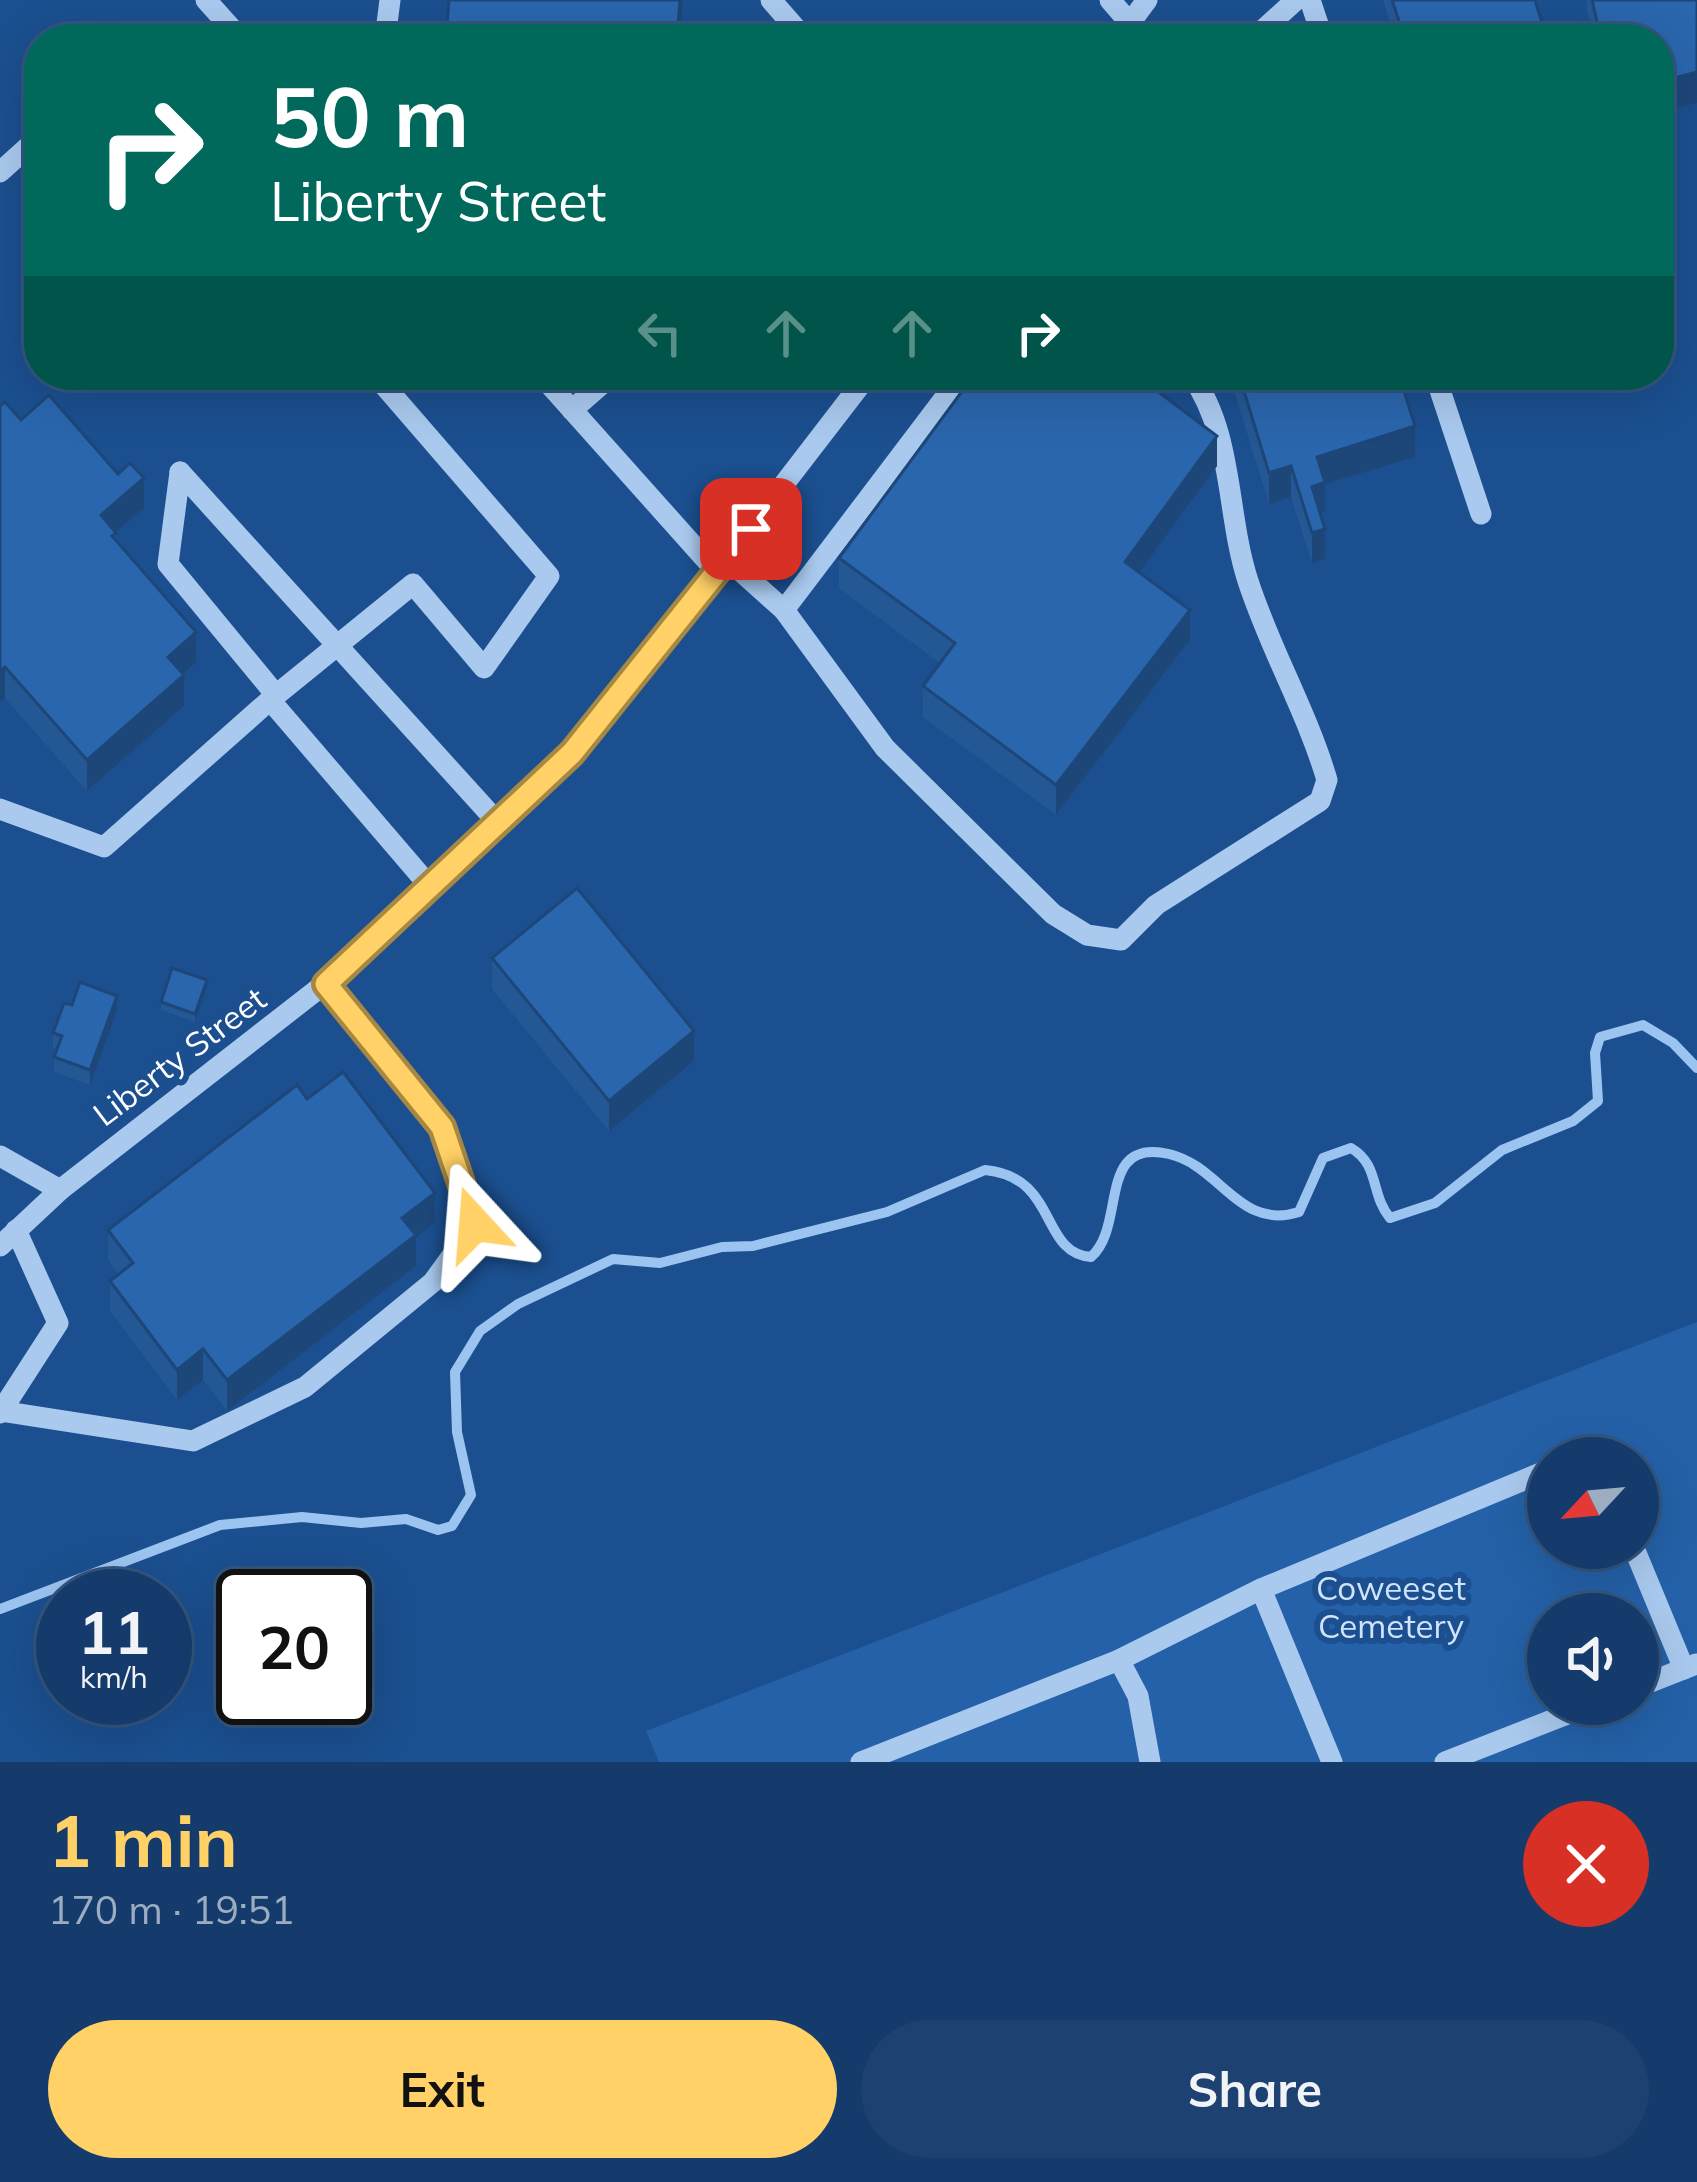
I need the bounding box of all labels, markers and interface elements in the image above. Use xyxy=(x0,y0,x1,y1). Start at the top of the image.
text: 50 m xyxy=(270,63,469,168)
icon: right xyxy=(72,72,228,228)
text: Liberty Street xyxy=(270,167,606,235)
icon: left xyxy=(627,300,693,366)
icon: ahead xyxy=(753,300,819,366)
icon: ahead xyxy=(879,300,945,366)
icon: right xyxy=(1005,300,1071,366)
pin xyxy=(700,478,802,580)
icon: arrive xyxy=(718,496,784,562)
street label: Liberty Street xyxy=(85,978,273,1134)
position arrow xyxy=(412,1161,538,1287)
north arrow xyxy=(1527,1437,1659,1569)
map controls xyxy=(1527,1437,1659,1725)
park label: Coweeset Cemetery xyxy=(1316,1567,1466,1646)
speed limit sign: 20 xyxy=(216,1569,372,1725)
button: sound xyxy=(1527,1593,1659,1725)
text: 11 xyxy=(78,1594,150,1669)
text: km/h xyxy=(80,1658,148,1696)
text: 1 min xyxy=(48,1795,238,1885)
button: close xyxy=(1523,1801,1649,1927)
text: 170 m · 19:51 xyxy=(48,1885,294,1934)
button: Exit xyxy=(48,2020,837,2158)
button: Share xyxy=(861,2020,1649,2158)

